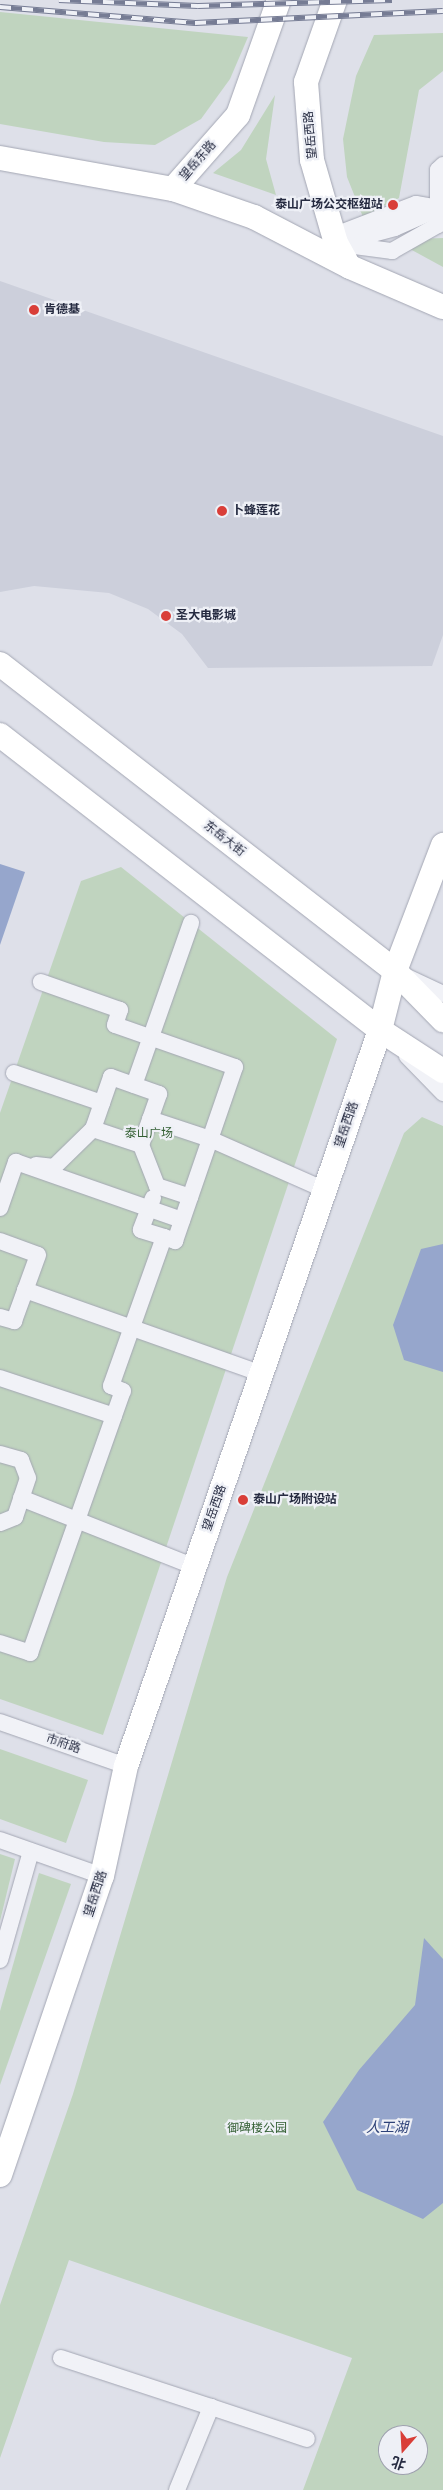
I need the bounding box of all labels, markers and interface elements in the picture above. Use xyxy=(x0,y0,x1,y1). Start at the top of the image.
street label: 望岳西路 xyxy=(302,110,320,160)
street label: 望岳东路 xyxy=(177,138,219,184)
place label: 泰山广场公交枢纽站 xyxy=(275,198,383,212)
marker: 泰山广场公交枢纽站 xyxy=(387,199,399,211)
place label: 肯德基 xyxy=(44,303,80,317)
marker: 肯德基 xyxy=(28,304,40,316)
place label: 卜蜂莲花 xyxy=(232,504,280,518)
marker: 卜蜂莲花 xyxy=(216,505,228,517)
place label: 圣大电影城 xyxy=(176,609,236,623)
marker: 圣大电影城 xyxy=(160,610,172,622)
street label: 东岳大街 xyxy=(201,819,247,859)
street label: 望岳西路 xyxy=(332,1100,362,1150)
park label: 泰山广场 xyxy=(125,1127,173,1141)
street label: 望岳西路 xyxy=(200,1483,230,1533)
place label: 泰山广场附设站 xyxy=(253,1493,337,1507)
marker: 泰山广场附设站 xyxy=(237,1494,249,1506)
street label: 市府路 xyxy=(44,1731,82,1757)
street label: 望岳西路 xyxy=(82,1869,110,1919)
water label: 人工湖 xyxy=(366,2119,408,2135)
park label: 御碑楼公园 xyxy=(227,2122,287,2136)
north arrow xyxy=(378,2425,428,2475)
text: 北 xyxy=(389,2453,408,2473)

